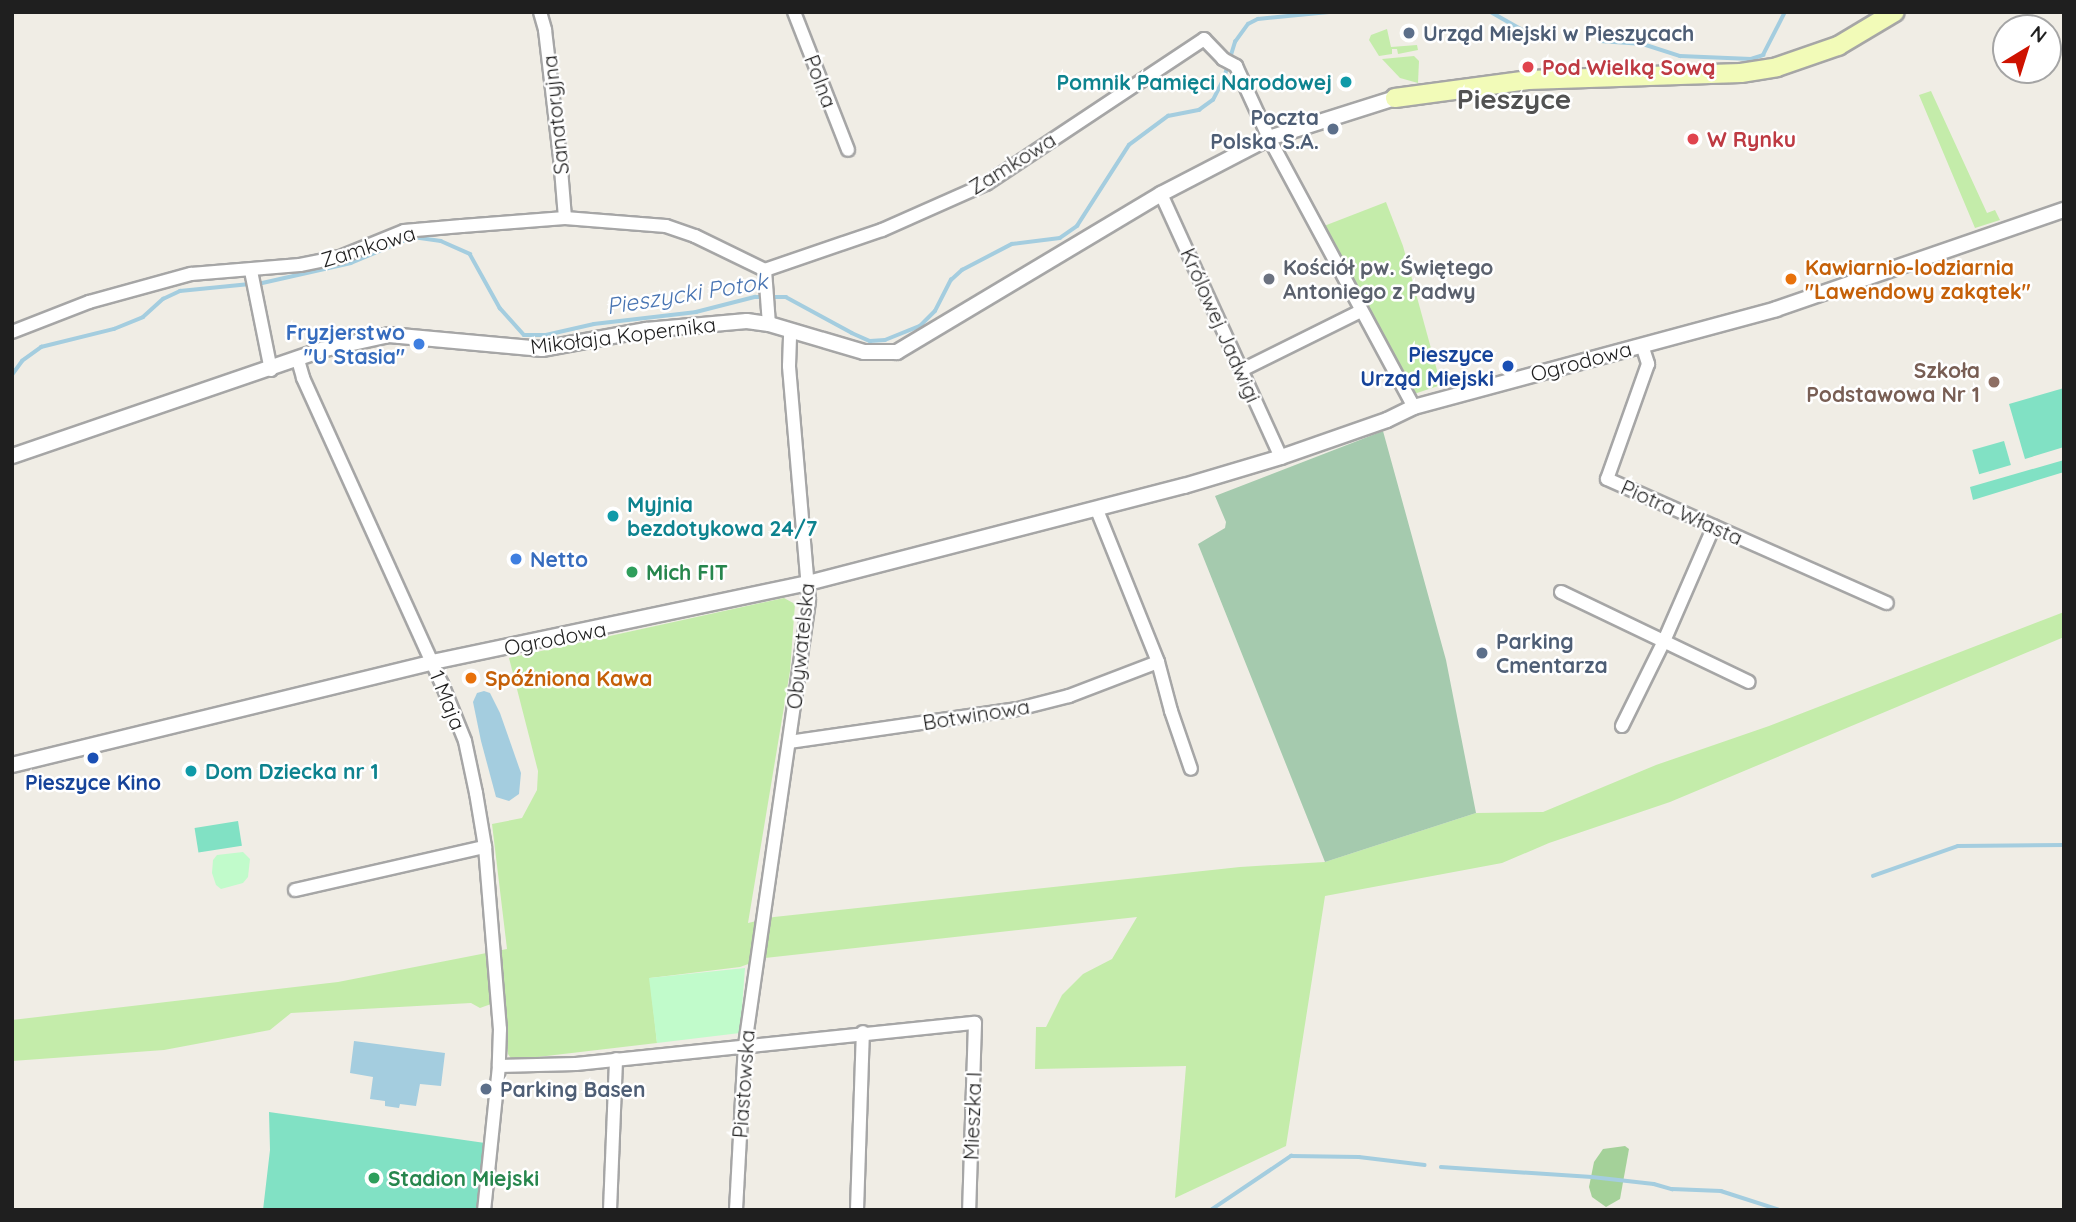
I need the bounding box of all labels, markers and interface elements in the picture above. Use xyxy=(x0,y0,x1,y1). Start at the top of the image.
north arrow xyxy=(1992,14,2062,84)
place label: Urząd Miejski w Pieszycach xyxy=(1423,20,1694,46)
text: N xyxy=(2026,20,2052,48)
marker: Urząd Miejski w Pieszycach xyxy=(1401,25,1417,41)
street label: Polna xyxy=(799,51,843,111)
street label: Sanatoryjna xyxy=(536,54,574,176)
place label: Pod Wielką Sową xyxy=(1542,54,1715,80)
marker: Pod Wielką Sową xyxy=(1520,59,1536,75)
place label: Pomnik Pamięci Narodowej xyxy=(1057,69,1332,95)
marker: Pomnik Pamięci Narodowej xyxy=(1338,74,1354,90)
district label: Pieszyce xyxy=(1457,82,1571,116)
place label: Poczta Polska S.A. xyxy=(1210,104,1319,154)
marker: Poczta Polska S.A. xyxy=(1325,121,1341,137)
street label: Zamkowa xyxy=(964,126,1060,200)
place label: W Rynku xyxy=(1707,126,1796,152)
marker: W Rynku xyxy=(1685,131,1701,147)
street label: Zamkowa xyxy=(318,220,418,272)
street label: Królowej Jadwigi xyxy=(1176,244,1266,406)
place label: Kościół pw. Świętego Antoniego z Padwy xyxy=(1283,254,1493,304)
place label: Kawiarnio-lodziarnia "Lawendowy zakątek" xyxy=(1805,254,2031,304)
water label: Pieszycki Potok xyxy=(604,268,770,320)
marker: Kościół pw. Świętego Antoniego z Padwy xyxy=(1261,271,1277,287)
marker: Kawiarnio-lodziarnia "Lawendowy zakątek" xyxy=(1783,271,1799,287)
street label: Mikołaja Kopernika xyxy=(529,311,717,359)
place label: Fryzjerstwo "U Stasia" xyxy=(286,319,405,369)
street label: Ogrodowa xyxy=(1528,335,1634,387)
marker: Fryzjerstwo "U Stasia" xyxy=(411,336,427,352)
place label: Pieszyce Urząd Miejski xyxy=(1360,341,1494,391)
place label: Szkoła Podstawowa Nr 1 xyxy=(1806,357,1980,407)
marker: Pieszyce Urząd Miejski xyxy=(1500,358,1516,374)
marker: Szkoła Podstawowa Nr 1 xyxy=(1986,374,2002,390)
street label: Piotra Własta xyxy=(1617,474,1747,550)
place label: Myjnia bezdotykowa 24/7 xyxy=(627,491,817,541)
marker: Myjnia bezdotykowa 24/7 xyxy=(605,508,621,524)
place label: Netto xyxy=(530,546,588,572)
marker: Netto xyxy=(508,551,524,567)
place label: Mich FIT xyxy=(646,559,728,585)
marker: Mich FIT xyxy=(624,564,640,580)
street label: Obywatelska xyxy=(781,582,819,710)
street label: Ogrodowa xyxy=(502,616,608,660)
place label: Parking Cmentarza xyxy=(1496,628,1608,678)
marker: Parking Cmentarza xyxy=(1474,645,1490,661)
place label: Spóźniona Kawa xyxy=(485,665,652,691)
street label: 1 Maja xyxy=(425,667,471,733)
marker: Spóźniona Kawa xyxy=(463,670,479,686)
street label: Botwinowa xyxy=(921,693,1031,735)
marker: Pieszyce Kino xyxy=(85,750,101,766)
place label: Dom Dziecka nr 1 xyxy=(205,758,379,784)
marker: Dom Dziecka nr 1 xyxy=(183,763,199,779)
place label: Pieszyce Kino xyxy=(25,769,161,795)
street label: Piastowska xyxy=(727,1029,759,1139)
street label: Mieszka I xyxy=(958,1071,986,1161)
place label: Parking Basen xyxy=(500,1076,646,1102)
marker: Parking Basen xyxy=(478,1081,494,1097)
place label: Stadion Miejski xyxy=(388,1165,539,1191)
marker: Stadion Miejski xyxy=(366,1170,382,1186)

